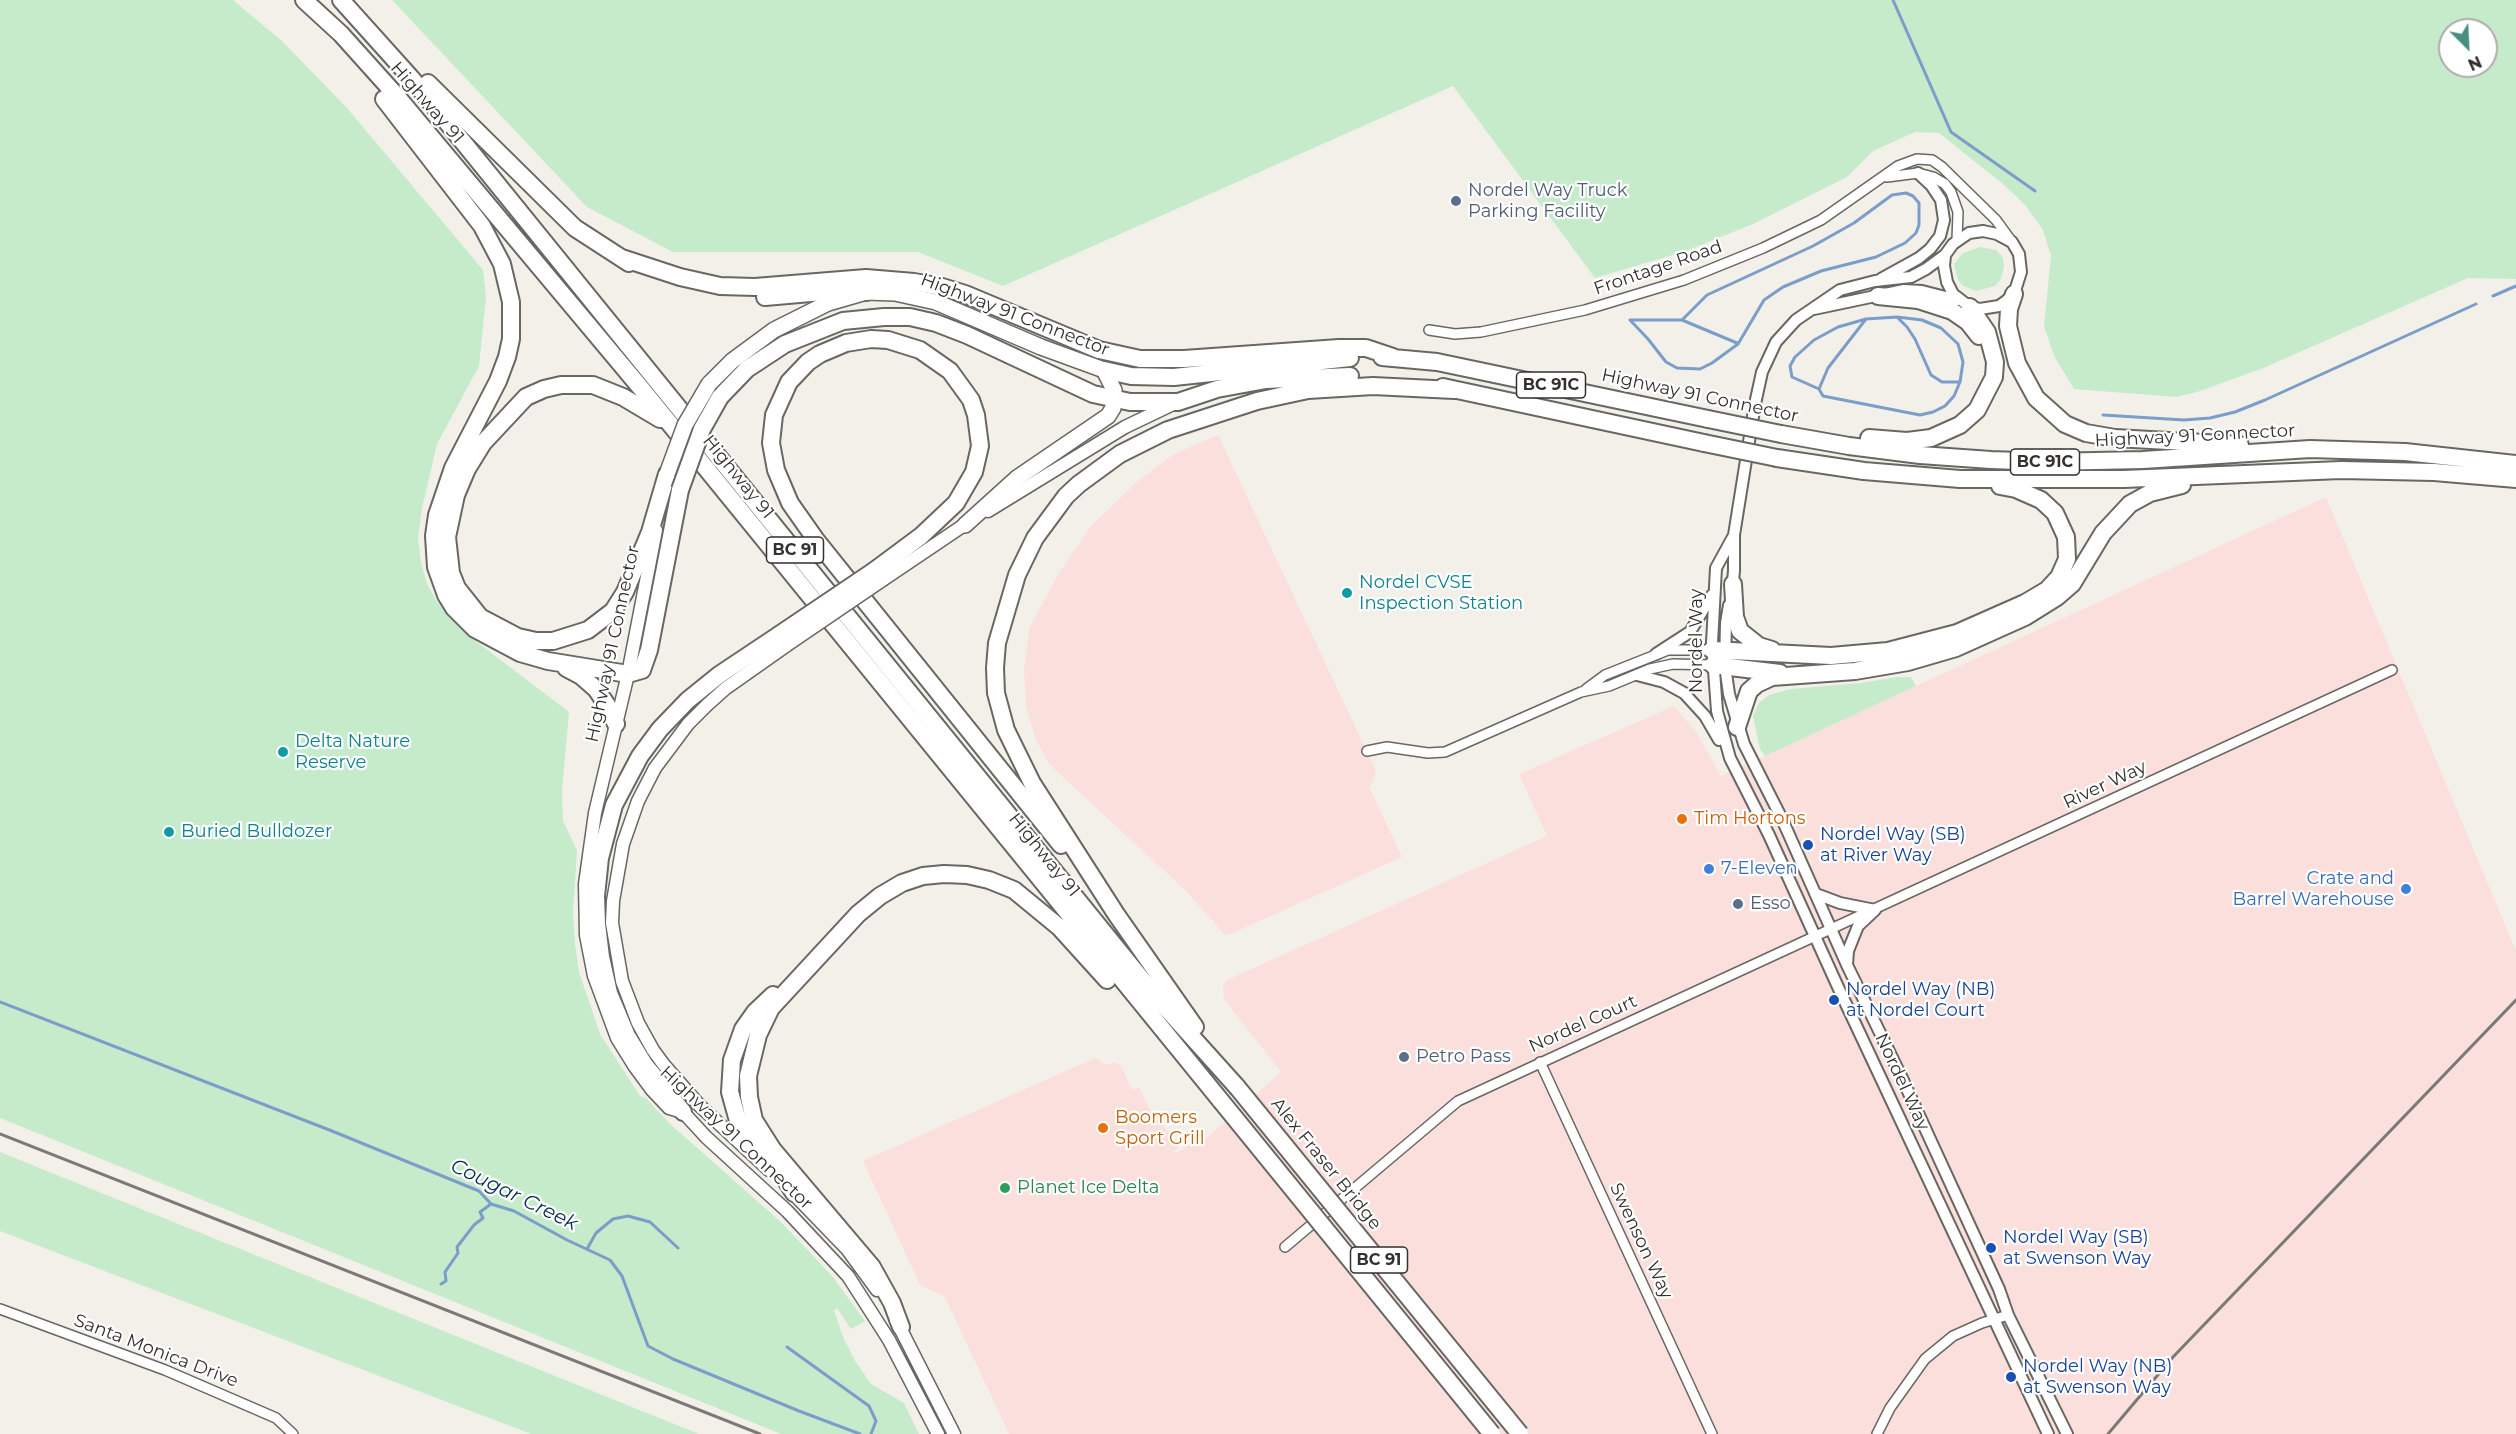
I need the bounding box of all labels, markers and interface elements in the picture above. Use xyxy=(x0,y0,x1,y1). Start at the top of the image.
north arrow xyxy=(2438,18,2498,78)
text: N xyxy=(2465,52,2484,74)
street label: Highway 91 xyxy=(386,58,468,148)
place label: Nordel Way Truck Parking Facility xyxy=(1468,180,1627,222)
marker: Nordel Way Truck Parking Facility xyxy=(1449,194,1463,208)
street label: Frontage Road xyxy=(1591,236,1725,300)
street label: Highway 91 Connector xyxy=(917,269,1113,361)
street label: Highway 91 Connector xyxy=(1600,365,1800,427)
road number: BC 91C xyxy=(1516,372,1586,398)
street label: Highway 91 Connector xyxy=(2094,420,2296,452)
street label: Highway 91 xyxy=(698,431,778,523)
road number: BC 91C xyxy=(2010,449,2080,475)
road number: BC 91 xyxy=(766,537,824,563)
street label: Highway 91 Connector xyxy=(582,544,644,744)
place label: Nordel CVSE Inspection Station xyxy=(1359,572,1523,614)
marker: Nordel CVSE Inspection Station xyxy=(1340,586,1354,600)
street label: Nordel Way xyxy=(1686,589,1708,693)
place label: Delta Nature Reserve xyxy=(295,731,410,774)
marker: Delta Nature Reserve xyxy=(276,745,290,759)
street label: River Way xyxy=(2060,756,2150,814)
place label: Tim Hortons xyxy=(1694,808,1806,830)
street label: Highway 91 xyxy=(1004,809,1084,901)
marker: Tim Hortons xyxy=(1675,812,1689,826)
place label: Buried Bulldozer xyxy=(181,821,332,843)
place label: Nordel Way (SB) at River Way xyxy=(1820,824,1966,866)
marker: Buried Bulldozer xyxy=(162,825,176,839)
marker: Nordel Way (SB) at River Way xyxy=(1801,838,1815,852)
place label: 7-Eleven xyxy=(1721,858,1798,880)
marker: 7-Eleven xyxy=(1702,862,1716,876)
place label: Crate and Barrel Warehouse xyxy=(2233,868,2394,910)
marker: Crate and Barrel Warehouse xyxy=(2399,882,2413,896)
place label: Esso xyxy=(1750,893,1791,915)
marker: Esso xyxy=(1731,897,1745,911)
place label: Nordel Way (NB) at Nordel Court xyxy=(1846,979,1995,1022)
street label: Nordel Court xyxy=(1526,991,1640,1057)
marker: Nordel Way (NB) at Nordel Court xyxy=(1827,993,1841,1007)
street label: Nordel Way xyxy=(1870,1030,1934,1134)
place label: Petro Pass xyxy=(1416,1046,1511,1068)
marker: Petro Pass xyxy=(1397,1050,1411,1064)
street label: Highway 91 Connector xyxy=(655,1062,817,1214)
street label: Alex Fraser Bridge xyxy=(1266,1094,1386,1234)
place label: Boomers Sport Grill xyxy=(1115,1107,1205,1150)
marker: Boomers Sport Grill xyxy=(1096,1121,1110,1135)
water label: Cougar Creek xyxy=(446,1154,582,1236)
place label: Planet Ice Delta xyxy=(1017,1177,1159,1199)
street label: Swenson Way xyxy=(1605,1180,1677,1302)
marker: Planet Ice Delta xyxy=(998,1181,1012,1195)
place label: Nordel Way (SB) at Swenson Way xyxy=(2003,1227,2151,1270)
marker: Nordel Way (SB) at Swenson Way xyxy=(1984,1241,1998,1255)
road number: BC 91 xyxy=(1350,1247,1408,1273)
street label: Santa Monica Drive xyxy=(71,1310,241,1392)
place label: Nordel Way (NB) at Swenson Way xyxy=(2023,1356,2172,1398)
marker: Nordel Way (NB) at Swenson Way xyxy=(2004,1370,2018,1384)

